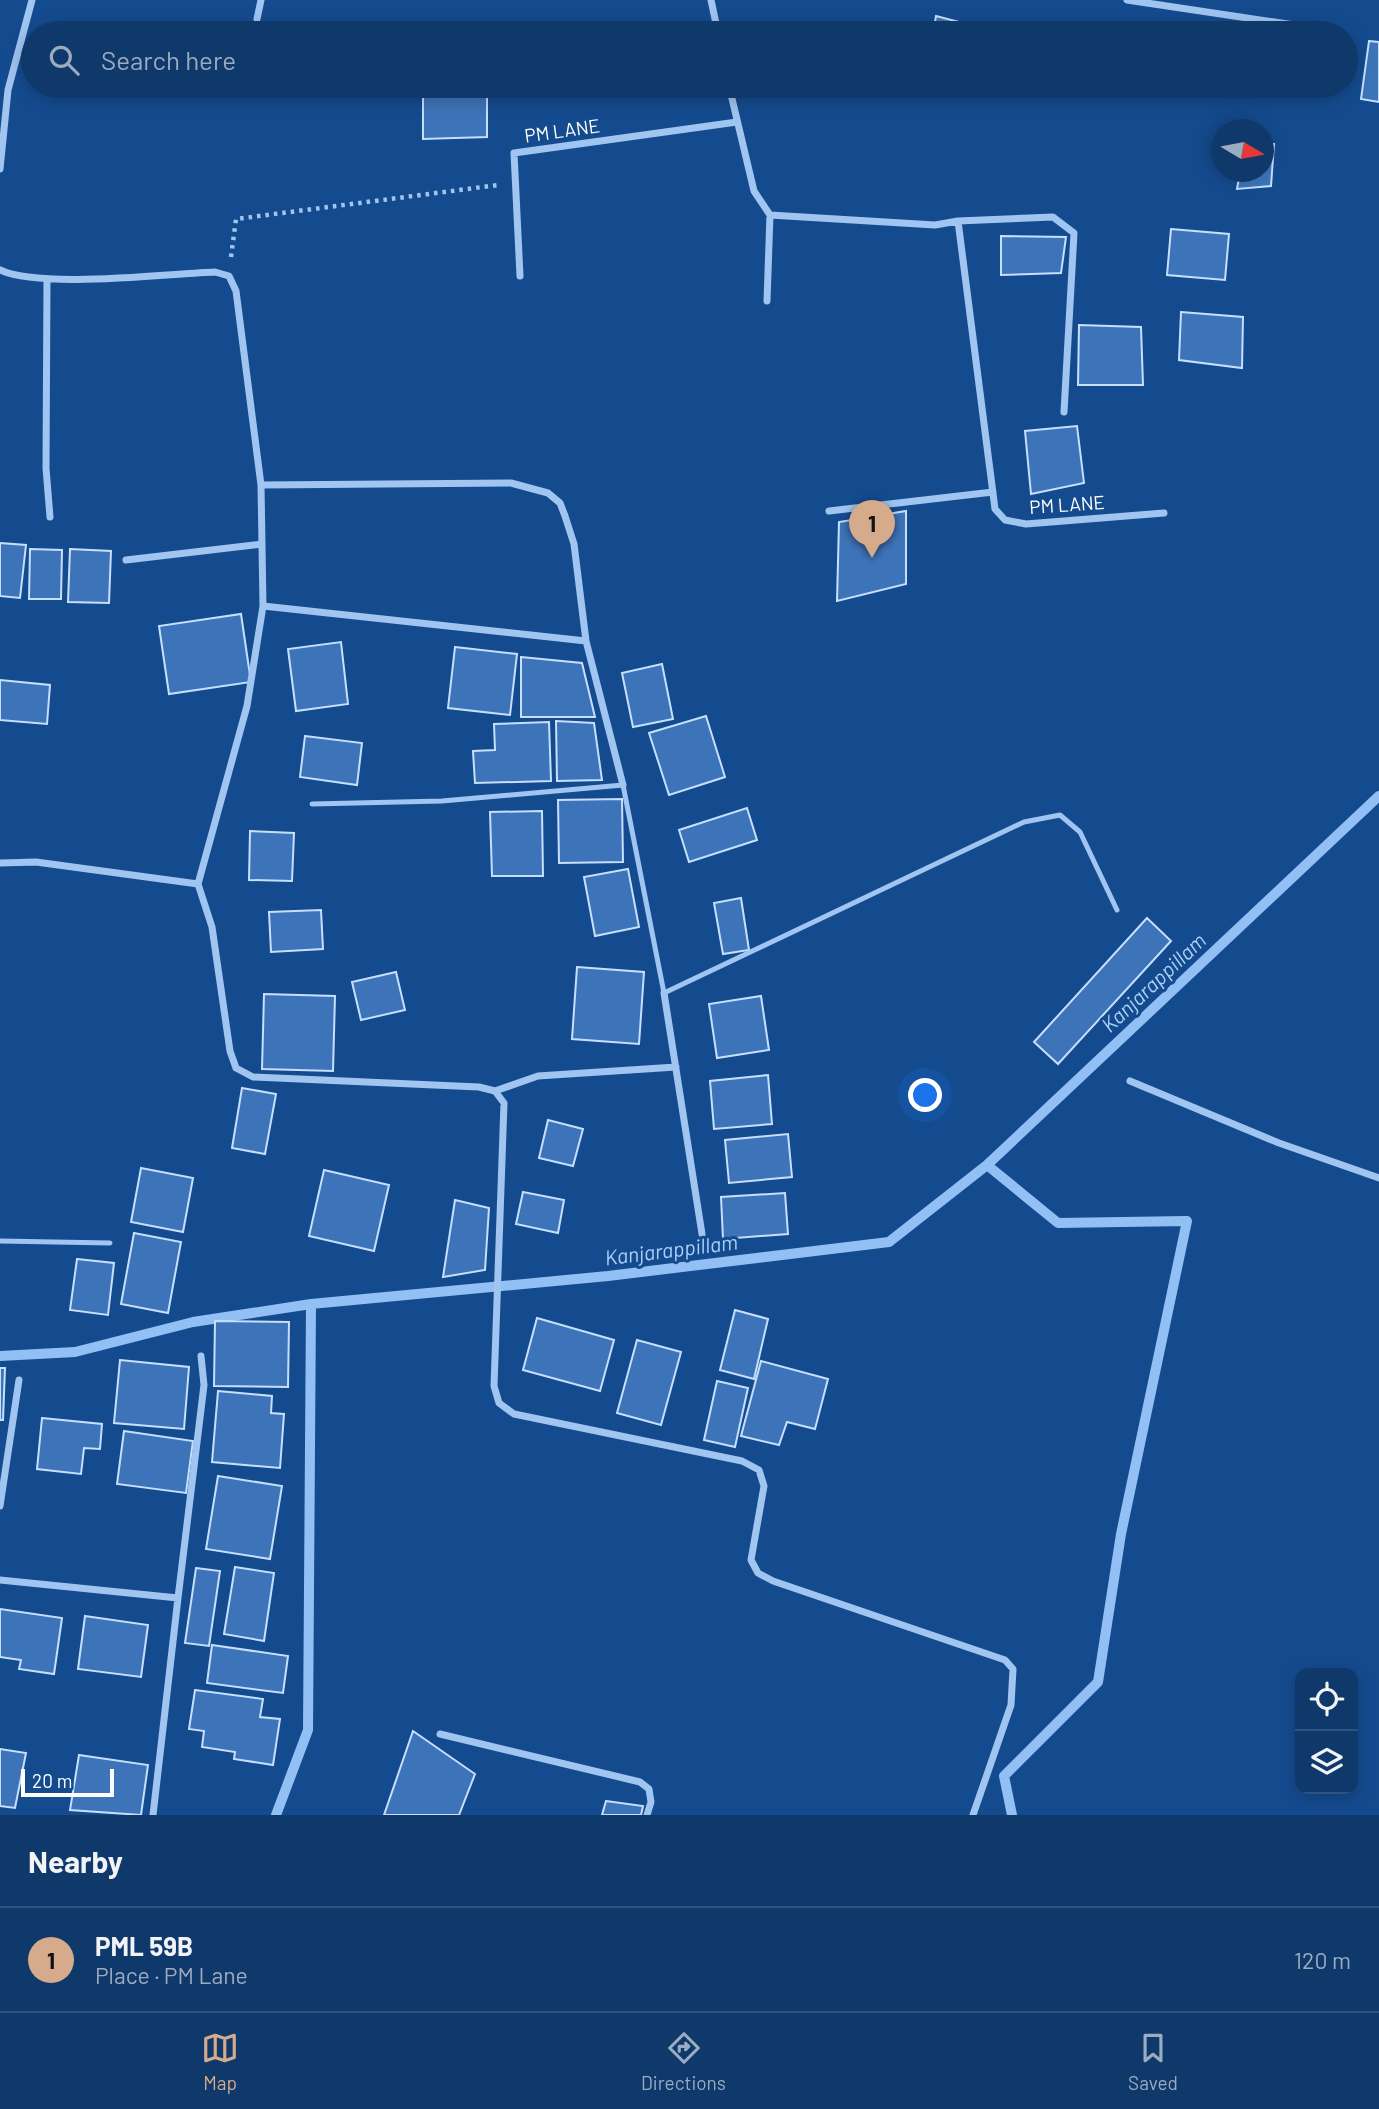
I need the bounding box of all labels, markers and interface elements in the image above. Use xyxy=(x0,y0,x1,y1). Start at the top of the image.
search box xyxy=(21,21,1358,98)
icon: search xyxy=(45,41,83,79)
text: Search here xyxy=(101,44,236,75)
street label: PM LANE xyxy=(523,113,601,147)
north arrow xyxy=(1211,119,1274,182)
street label: PM LANE xyxy=(1028,490,1106,518)
pin: 1 xyxy=(849,500,895,558)
water label: Kanjarappillam xyxy=(1096,927,1210,1037)
your location xyxy=(908,1078,942,1112)
water label: Kanjarappillam xyxy=(603,1228,739,1270)
map controls xyxy=(1295,1668,1358,1794)
button: locate xyxy=(1295,1668,1358,1731)
button: layers xyxy=(1295,1731,1358,1794)
scale bar xyxy=(21,1766,114,1798)
text: 20 m xyxy=(32,1769,72,1792)
text: Nearby xyxy=(28,1843,123,1879)
text: PML 59B xyxy=(95,1930,193,1961)
text: 1 xyxy=(47,1946,55,1974)
text: 120 m xyxy=(1294,1946,1351,1974)
text: Place · PM Lane xyxy=(95,1961,248,1989)
tab: Map xyxy=(201,2029,239,2094)
tab: Directions xyxy=(641,2029,726,2094)
tab: Saved xyxy=(1128,2029,1178,2094)

